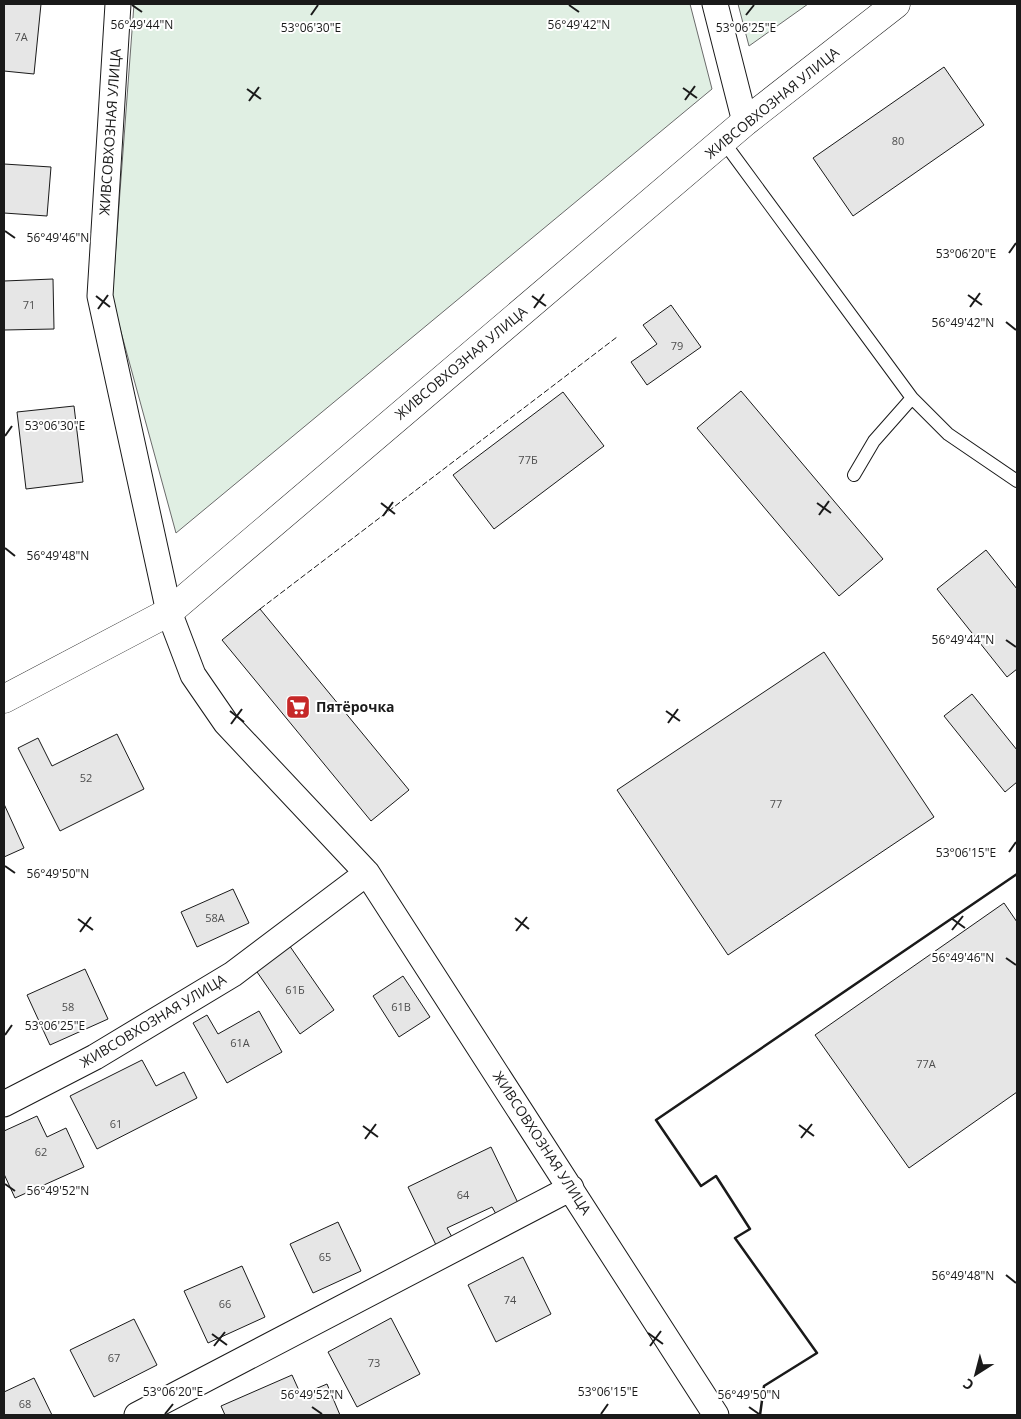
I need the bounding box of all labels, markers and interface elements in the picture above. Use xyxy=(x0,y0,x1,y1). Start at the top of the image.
text: 56°49'44"N xyxy=(111,16,173,33)
text: 56°49'42"N xyxy=(548,16,610,33)
text: 53°06'30"E xyxy=(281,19,341,36)
text: 53°06'25"E xyxy=(716,19,776,36)
house number: 7А xyxy=(14,29,28,44)
street label: ЖИВСОВХОЗНАЯ УЛИЦА xyxy=(701,42,843,163)
street label: ЖИВСОВХОЗНАЯ УЛИЦА xyxy=(94,48,125,216)
house number: 80 xyxy=(892,133,904,148)
text: 56°49'46"N xyxy=(27,229,89,246)
text: 53°06'20"E xyxy=(936,245,996,262)
house number: 71 xyxy=(23,297,35,312)
street label: ЖИВСОВХОЗНАЯ УЛИЦА xyxy=(390,301,531,424)
text: 56°49'42"N xyxy=(932,314,994,331)
house number: 79 xyxy=(671,338,683,353)
text: 53°06'30"E xyxy=(25,417,85,434)
house number: 77Б xyxy=(518,452,538,467)
text: 56°49'48"N xyxy=(27,547,89,564)
text: 56°49'44"N xyxy=(932,631,994,648)
supermarket icon: Пятёрочка xyxy=(285,694,311,720)
place label: Пятёрочка xyxy=(316,697,395,716)
house number: 52 xyxy=(80,770,92,785)
house number: 77 xyxy=(770,796,782,811)
text: 53°06'15"E xyxy=(936,844,996,861)
text: 56°49'50"N xyxy=(27,865,89,882)
house number: 58А xyxy=(205,910,225,925)
text: 56°49'46"N xyxy=(932,949,994,966)
street label: ЖИВСОВХОЗНАЯ УЛИЦА xyxy=(76,969,229,1072)
house number: 61Б xyxy=(285,982,305,997)
house number: 58 xyxy=(62,999,74,1014)
house number: 61В xyxy=(391,999,411,1014)
text: 53°06'25"E xyxy=(25,1017,85,1034)
house number: 61А xyxy=(230,1035,250,1050)
house number: 77А xyxy=(916,1056,936,1071)
street label: ЖИВСОВХОЗНАЯ УЛИЦА xyxy=(489,1067,596,1218)
house number: 61 xyxy=(110,1116,122,1131)
house number: 62 xyxy=(35,1144,47,1159)
text: 56°49'52"N xyxy=(27,1182,89,1199)
house number: 64 xyxy=(457,1187,470,1202)
house number: 65 xyxy=(319,1249,331,1264)
text: 56°49'48"N xyxy=(932,1267,994,1284)
house number: 74 xyxy=(504,1292,517,1307)
house number: 66 xyxy=(219,1296,231,1311)
north arrow xyxy=(951,1349,1001,1399)
house number: 67 xyxy=(108,1350,120,1365)
house number: 73 xyxy=(368,1355,380,1370)
text: С xyxy=(959,1375,977,1395)
text: 53°06'20"E xyxy=(143,1383,203,1400)
text: 53°06'15"E xyxy=(578,1383,638,1400)
text: 56°49'52"N xyxy=(281,1386,343,1403)
text: 56°49'50"N xyxy=(718,1386,780,1403)
house number: 68 xyxy=(19,1396,31,1411)

